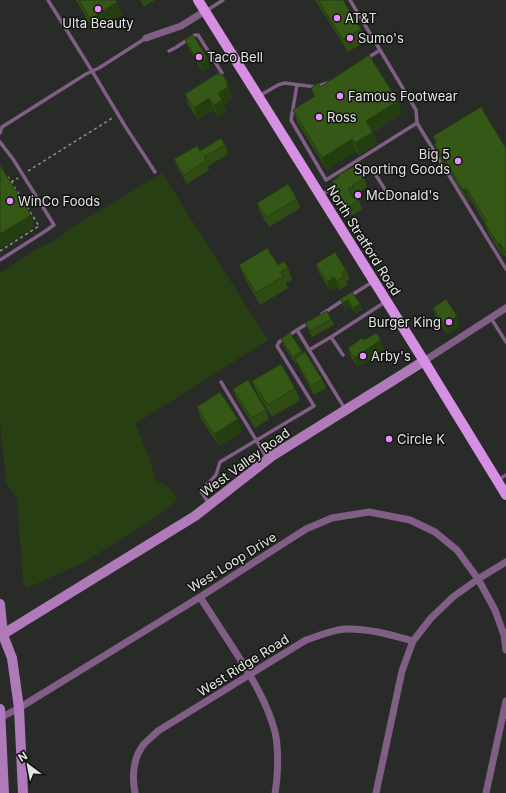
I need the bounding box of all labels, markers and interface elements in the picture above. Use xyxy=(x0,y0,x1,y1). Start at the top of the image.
marker: Ulta Beauty xyxy=(93,4,103,14)
place label: AT&T xyxy=(345,10,377,26)
marker: AT&T xyxy=(332,13,342,23)
place label: Ulta Beauty xyxy=(62,15,134,31)
place label: Sumo's xyxy=(358,30,404,46)
marker: Sumo's xyxy=(345,33,355,43)
place label: Taco Bell xyxy=(207,49,263,65)
marker: Taco Bell xyxy=(194,52,204,62)
place label: Famous Footwear xyxy=(348,88,458,104)
marker: Famous Footwear xyxy=(335,91,345,101)
place label: Ross xyxy=(327,109,357,125)
marker: Ross xyxy=(314,112,324,122)
place label: Big 5 Sporting Goods xyxy=(354,146,450,177)
marker: Big 5 Sporting Goods xyxy=(453,156,463,166)
street label: North Stratford Road xyxy=(324,182,404,298)
place label: McDonald's xyxy=(366,187,439,203)
marker: McDonald's xyxy=(353,190,363,200)
place label: WinCo Foods xyxy=(18,193,100,209)
marker: WinCo Foods xyxy=(5,196,15,206)
place label: Burger King xyxy=(368,314,441,330)
marker: Burger King xyxy=(444,317,454,327)
place label: Arby's xyxy=(371,348,411,364)
marker: Arby's xyxy=(358,351,368,361)
street label: West Valley Road xyxy=(197,424,293,500)
place label: Circle K xyxy=(397,431,445,447)
marker: Circle K xyxy=(384,434,394,444)
street label: West Loop Drive xyxy=(185,528,279,596)
street label: West Ridge Road xyxy=(194,631,292,699)
north arrow xyxy=(8,745,48,785)
text: N xyxy=(15,748,30,765)

